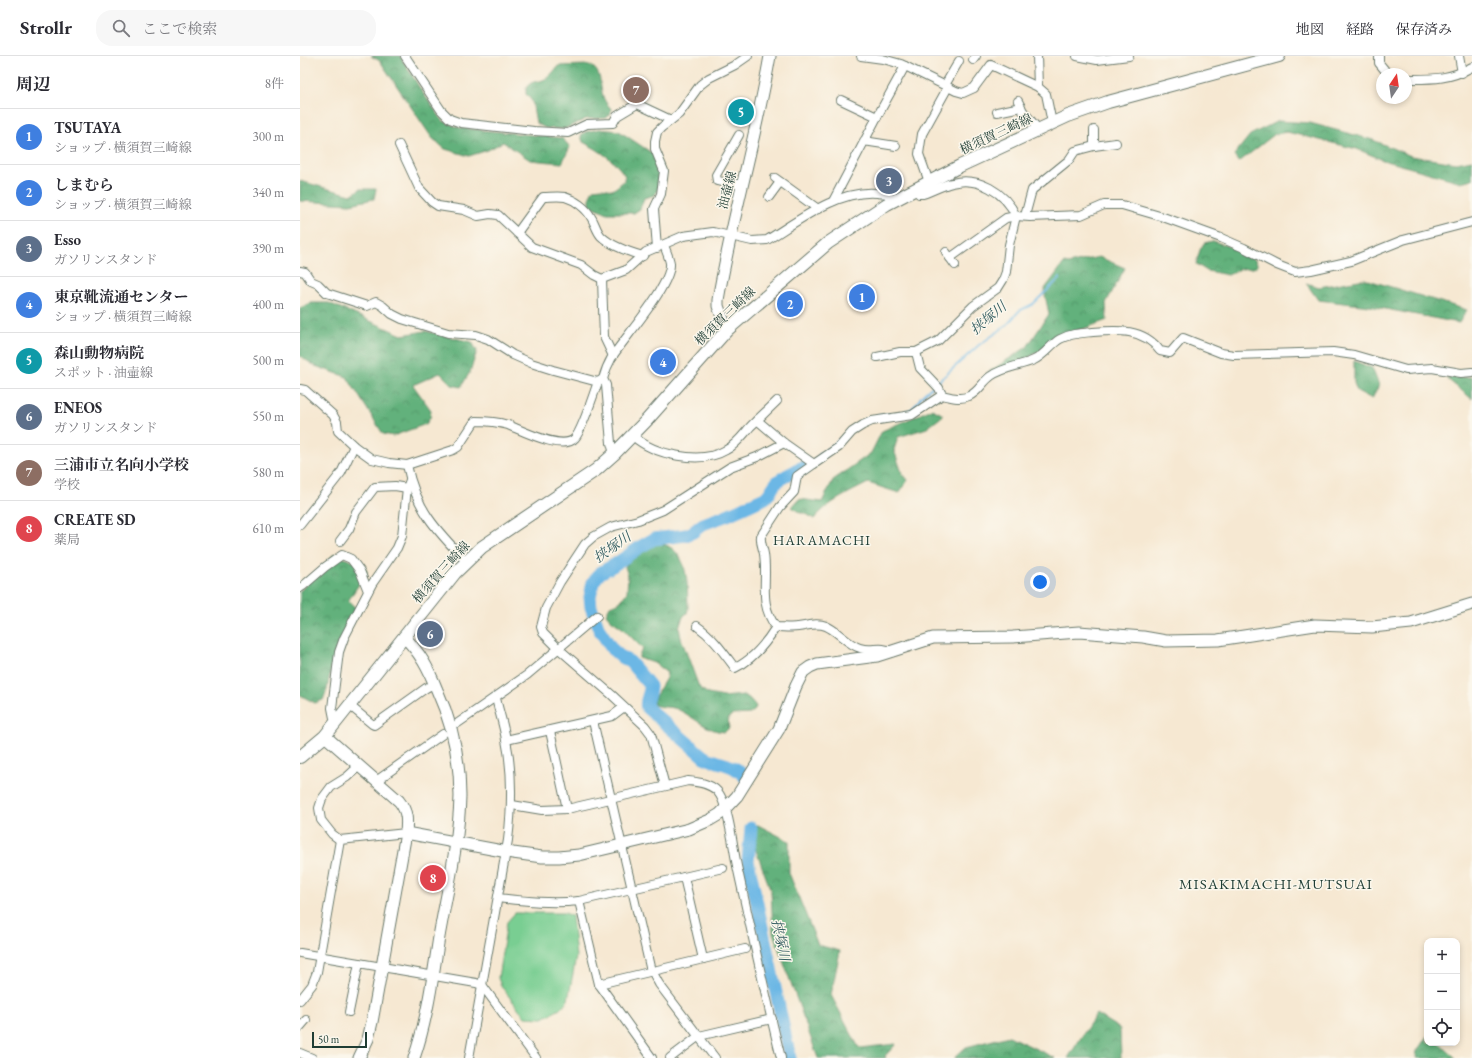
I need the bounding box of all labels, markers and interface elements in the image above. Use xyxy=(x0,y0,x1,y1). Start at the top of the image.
search box xyxy=(96,10,376,46)
text: Strollr xyxy=(20,15,72,40)
icon: search xyxy=(110,17,132,39)
text: ここで検索 xyxy=(142,19,217,38)
text: 地図 xyxy=(1296,20,1324,38)
text: 経路 xyxy=(1346,20,1374,38)
text: 保存済み xyxy=(1396,20,1452,38)
north arrow xyxy=(1376,68,1412,104)
text: 周辺 xyxy=(16,73,50,95)
text: 8件 xyxy=(265,75,284,92)
pin: 7 xyxy=(623,75,649,105)
pin: 5 xyxy=(728,97,754,127)
street label: 横須賀三崎線 xyxy=(957,110,1035,158)
text: TSUTAYA xyxy=(54,118,121,137)
text: 1 xyxy=(26,128,32,145)
text: 300 m xyxy=(253,128,284,145)
text: ショップ · 横須賀三崎線 xyxy=(54,139,192,156)
pin: 3 xyxy=(876,166,902,196)
street label: 油壷線 xyxy=(714,169,740,211)
text: しまむら xyxy=(54,175,114,194)
text: 2 xyxy=(26,184,32,201)
text: 340 m xyxy=(253,184,284,201)
text: ショップ · 横須賀三崎線 xyxy=(54,196,192,213)
text: Esso xyxy=(54,230,81,249)
text: 3 xyxy=(26,240,32,257)
text: 390 m xyxy=(253,240,284,257)
text: ガソリンスタンド xyxy=(54,251,158,268)
pin: 1 xyxy=(849,282,875,312)
street label: 横須賀三崎線 xyxy=(691,283,759,349)
text: 東京靴流通センター xyxy=(54,287,188,306)
pin: 2 xyxy=(777,289,803,319)
text: 4 xyxy=(26,296,32,313)
text: 400 m xyxy=(253,296,284,313)
water label: 挟塚川 xyxy=(966,296,1011,338)
text: ショップ · 横須賀三崎線 xyxy=(54,308,192,325)
text: 森山動物病院 xyxy=(54,343,144,362)
pin: 4 xyxy=(650,347,676,377)
text: 5 xyxy=(26,352,32,369)
text: 500 m xyxy=(253,352,284,369)
text: スポット · 油壷線 xyxy=(54,364,153,381)
text: ENEOS xyxy=(54,398,102,417)
text: 6 xyxy=(26,408,32,425)
text: 550 m xyxy=(253,408,284,425)
text: ガソリンスタンド xyxy=(54,419,158,436)
text: 三浦市立名向小学校 xyxy=(54,455,189,474)
text: 7 xyxy=(26,464,32,481)
text: 580 m xyxy=(253,464,284,481)
text: 学校 xyxy=(54,476,80,493)
text: CREATE SD xyxy=(54,510,136,529)
text: 8 xyxy=(26,520,32,537)
text: 610 m xyxy=(253,520,284,537)
water label: 挟塚川 xyxy=(590,526,636,566)
text: 薬局 xyxy=(54,531,80,548)
district label: HARAMACHI xyxy=(773,531,871,549)
street label: 横須賀三崎線 xyxy=(409,537,473,607)
your location xyxy=(1030,572,1050,592)
pin: 6 xyxy=(417,619,443,649)
pin: 8 xyxy=(420,863,446,893)
district label: MISAKIMACHI-MUTSUAI xyxy=(1179,874,1373,893)
water label: 挟塚川 xyxy=(768,918,795,964)
map controls xyxy=(1424,938,1460,1046)
button: + xyxy=(1424,938,1460,974)
button: − xyxy=(1424,974,1460,1010)
button: locate xyxy=(1424,1010,1460,1046)
scale bar xyxy=(312,1030,367,1049)
text: 50 m xyxy=(318,1032,339,1046)

